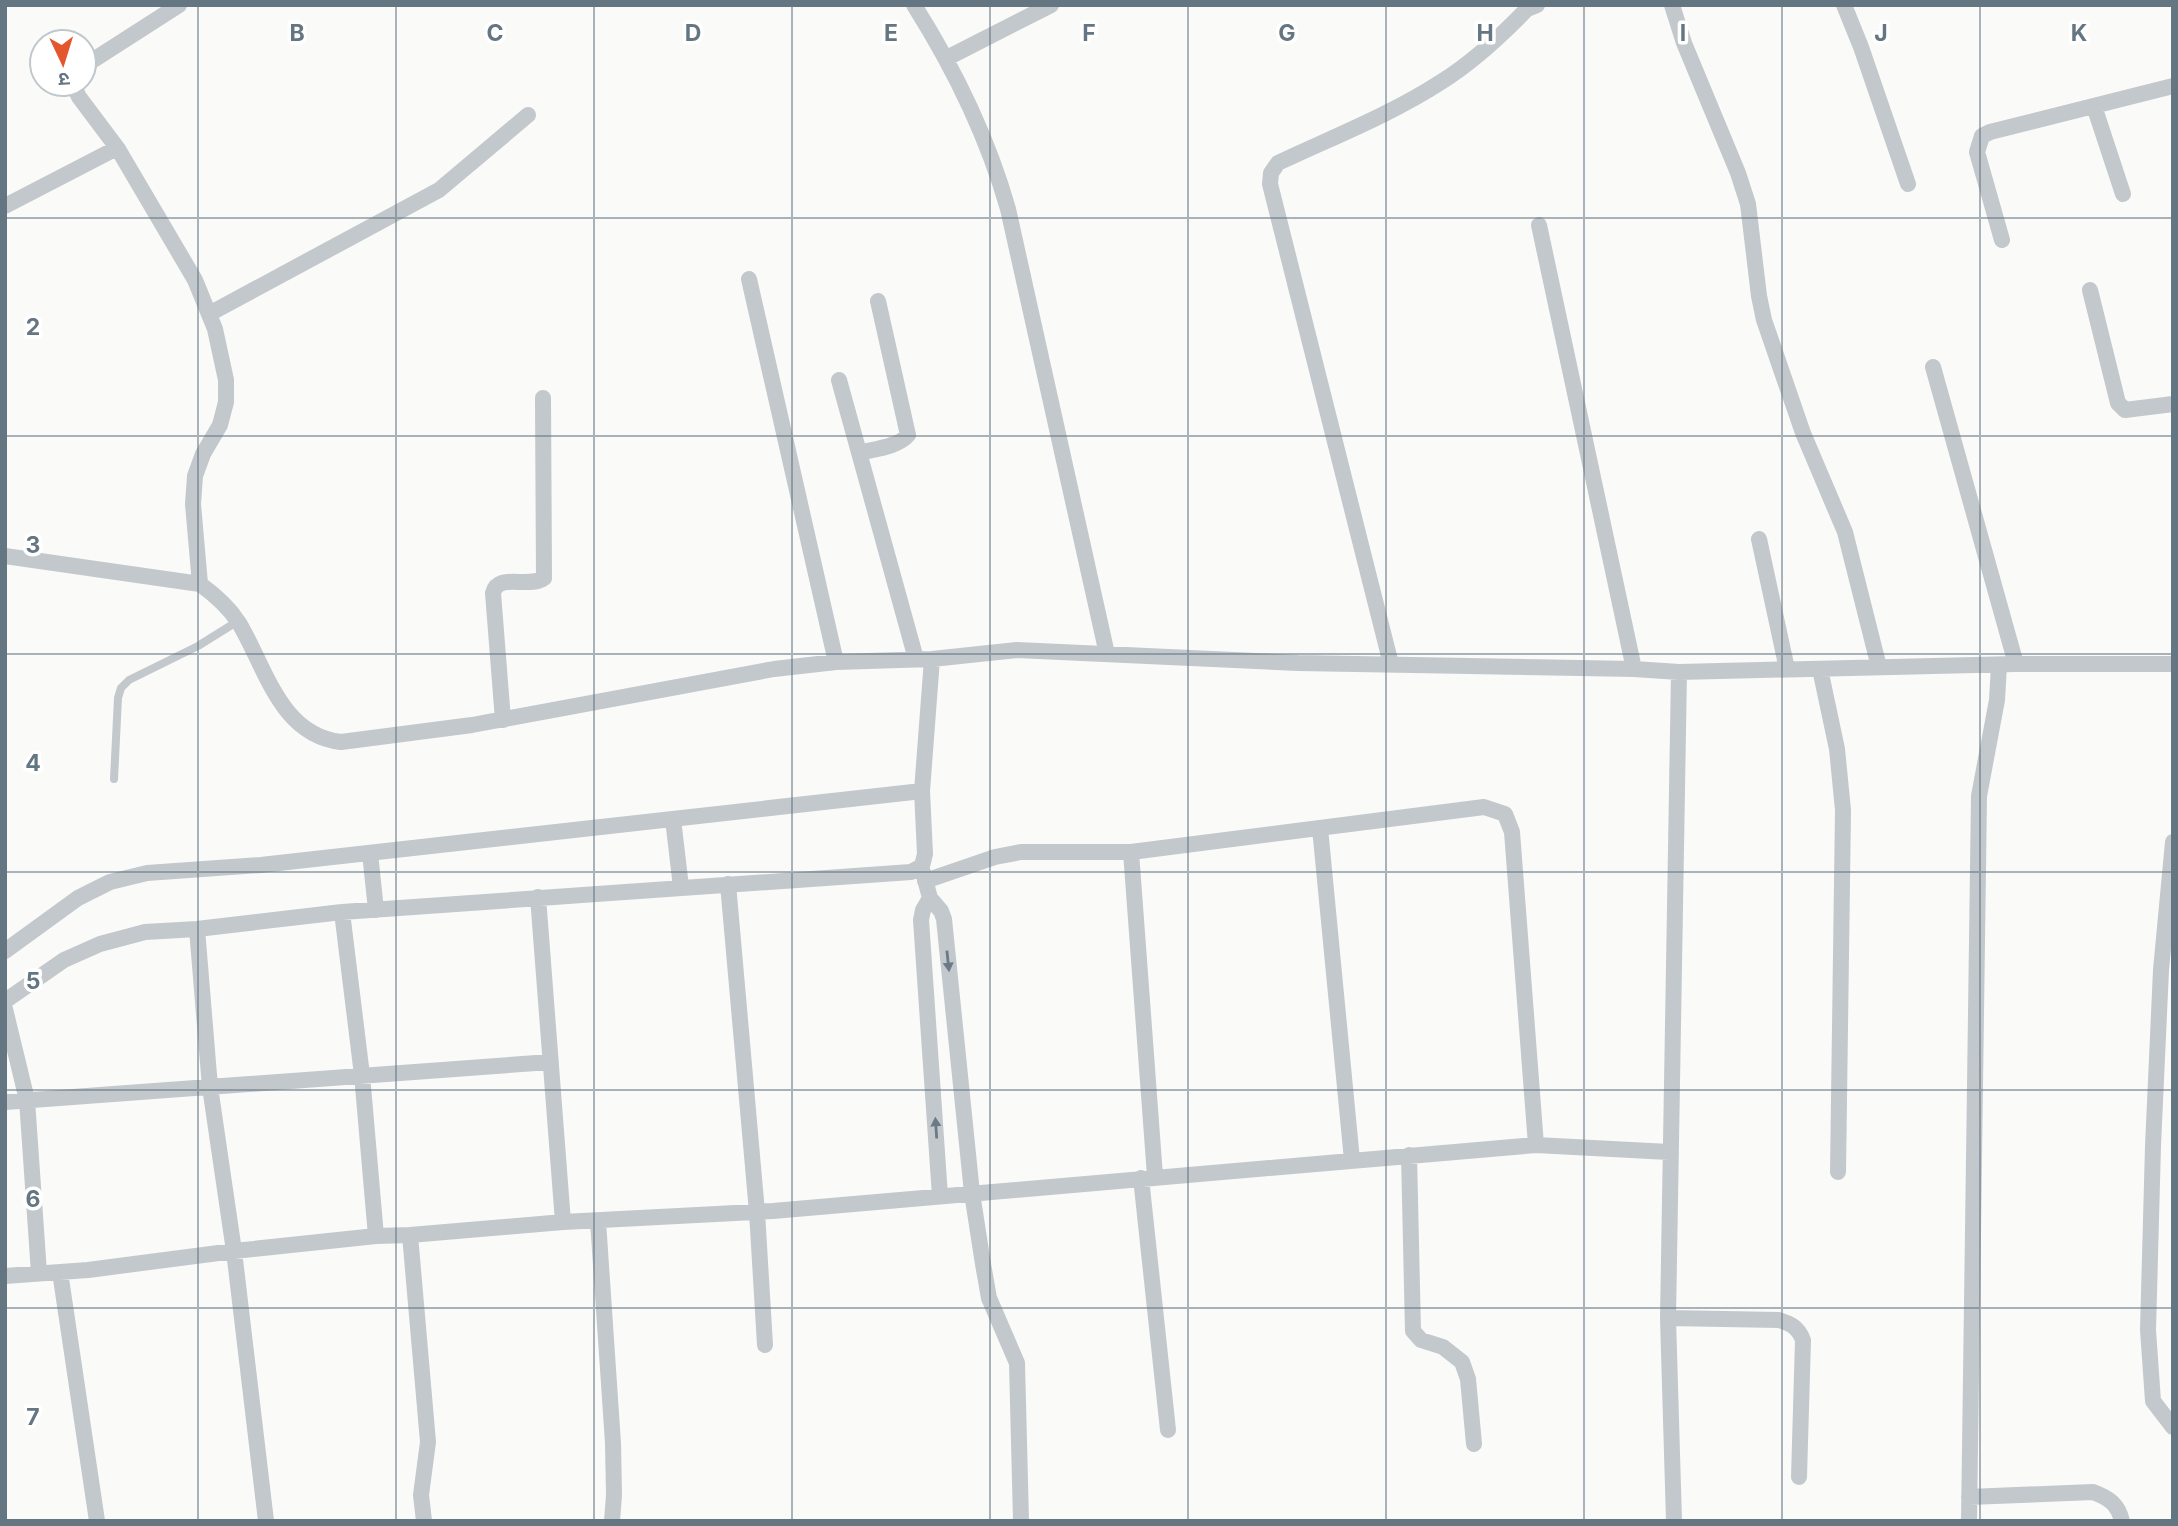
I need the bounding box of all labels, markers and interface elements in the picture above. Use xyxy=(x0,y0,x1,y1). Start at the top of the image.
text: B xyxy=(289,19,305,47)
text: C xyxy=(486,19,504,47)
text: D xyxy=(685,19,701,47)
text: E xyxy=(884,19,898,47)
text: F xyxy=(1082,19,1096,47)
text: G xyxy=(1278,19,1296,47)
text: H xyxy=(1476,19,1494,47)
text: I xyxy=(1680,19,1686,47)
text: J xyxy=(1874,19,1888,47)
text: K xyxy=(2071,19,2087,47)
north arrow xyxy=(28,28,98,98)
text: उ xyxy=(57,68,71,91)
text: 2 xyxy=(26,313,40,341)
text: 3 xyxy=(26,531,40,559)
text: 4 xyxy=(25,749,41,777)
one-way arrow xyxy=(943,951,954,973)
text: 5 xyxy=(26,967,40,995)
one-way arrow xyxy=(930,1117,941,1139)
text: 6 xyxy=(26,1185,40,1213)
text: 7 xyxy=(26,1403,40,1431)

